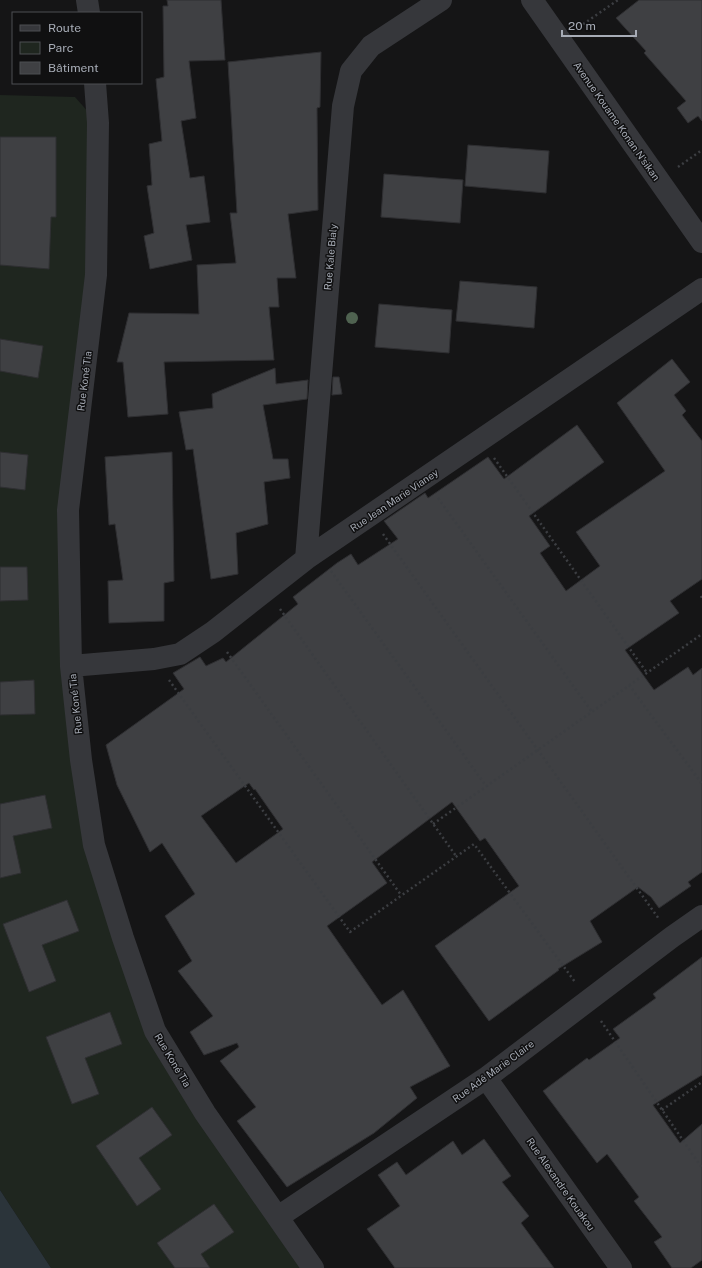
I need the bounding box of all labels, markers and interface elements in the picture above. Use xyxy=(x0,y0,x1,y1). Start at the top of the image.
legend xyxy=(12,12,142,84)
scale bar xyxy=(562,12,636,38)
text: 20 m xyxy=(568,19,596,33)
text: Route xyxy=(48,21,81,35)
text: Parc xyxy=(48,41,73,55)
street label: Avenue Kouame Konan N'sikan xyxy=(571,59,663,183)
text: Bâtiment xyxy=(48,61,99,75)
street label: Rue Kale Bialy xyxy=(321,223,339,291)
street label: Rue Koné Tia xyxy=(74,350,94,412)
street label: Rue Jean Marie Vianey xyxy=(348,466,441,534)
street label: Rue Koné Tia xyxy=(66,673,84,735)
street label: Rue Koné Tia xyxy=(152,1031,194,1089)
street label: Rue Adé Marie Claire xyxy=(450,1037,536,1105)
street label: Rue Alexandre Kouakou xyxy=(524,1135,598,1233)

